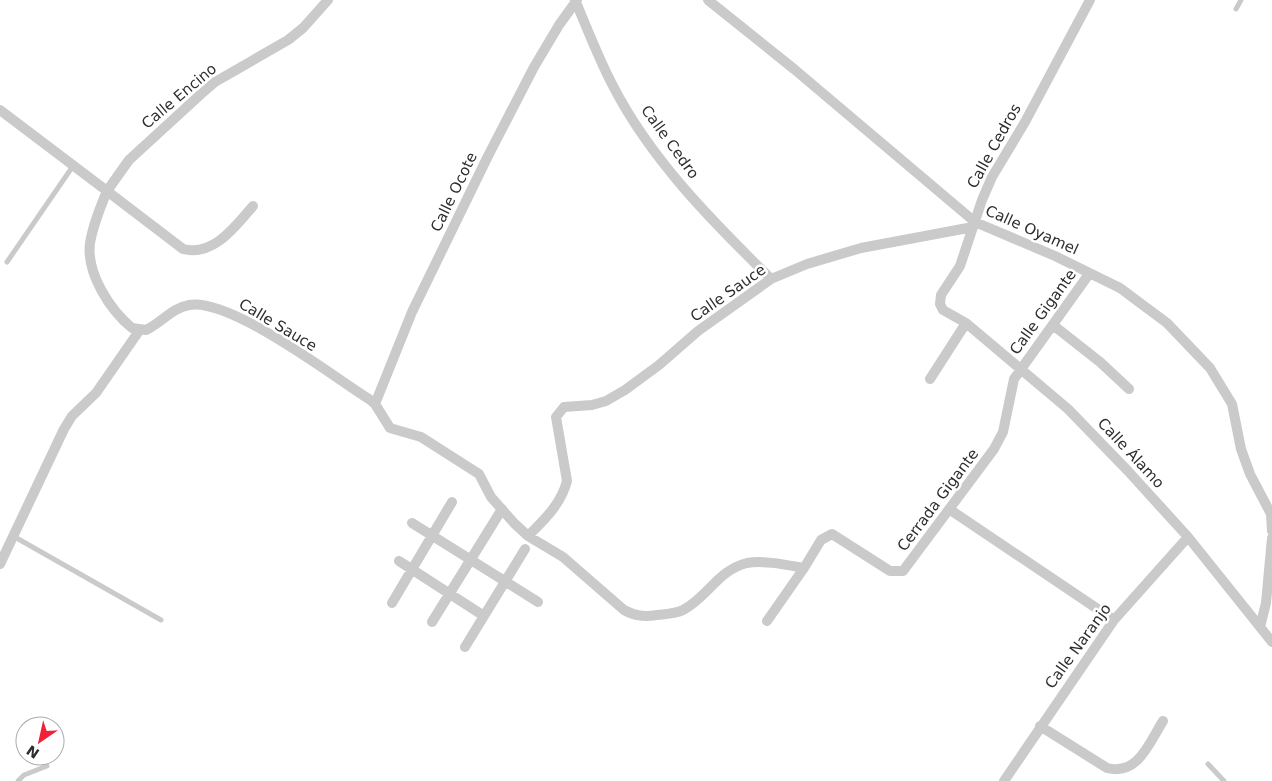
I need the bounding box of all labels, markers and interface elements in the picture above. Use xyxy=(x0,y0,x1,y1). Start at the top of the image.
street label: Calle Encino xyxy=(138,60,220,132)
street label: Calle Cedros xyxy=(963,100,1025,191)
street label: Calle Cedro xyxy=(637,102,703,182)
street label: Calle Ocote xyxy=(427,149,481,235)
street label: Calle Oyamel xyxy=(983,201,1081,259)
street label: Calle Sauce xyxy=(687,260,769,326)
street label: Calle Gigante xyxy=(1006,266,1080,358)
street label: Calle Sauce xyxy=(236,295,320,355)
street label: Calle Álamo xyxy=(1094,413,1169,492)
street label: Cerrada Gigante xyxy=(894,445,982,555)
street label: Calle Naranjo xyxy=(1041,600,1115,692)
north arrow xyxy=(15,716,65,766)
text: N xyxy=(23,742,42,762)

